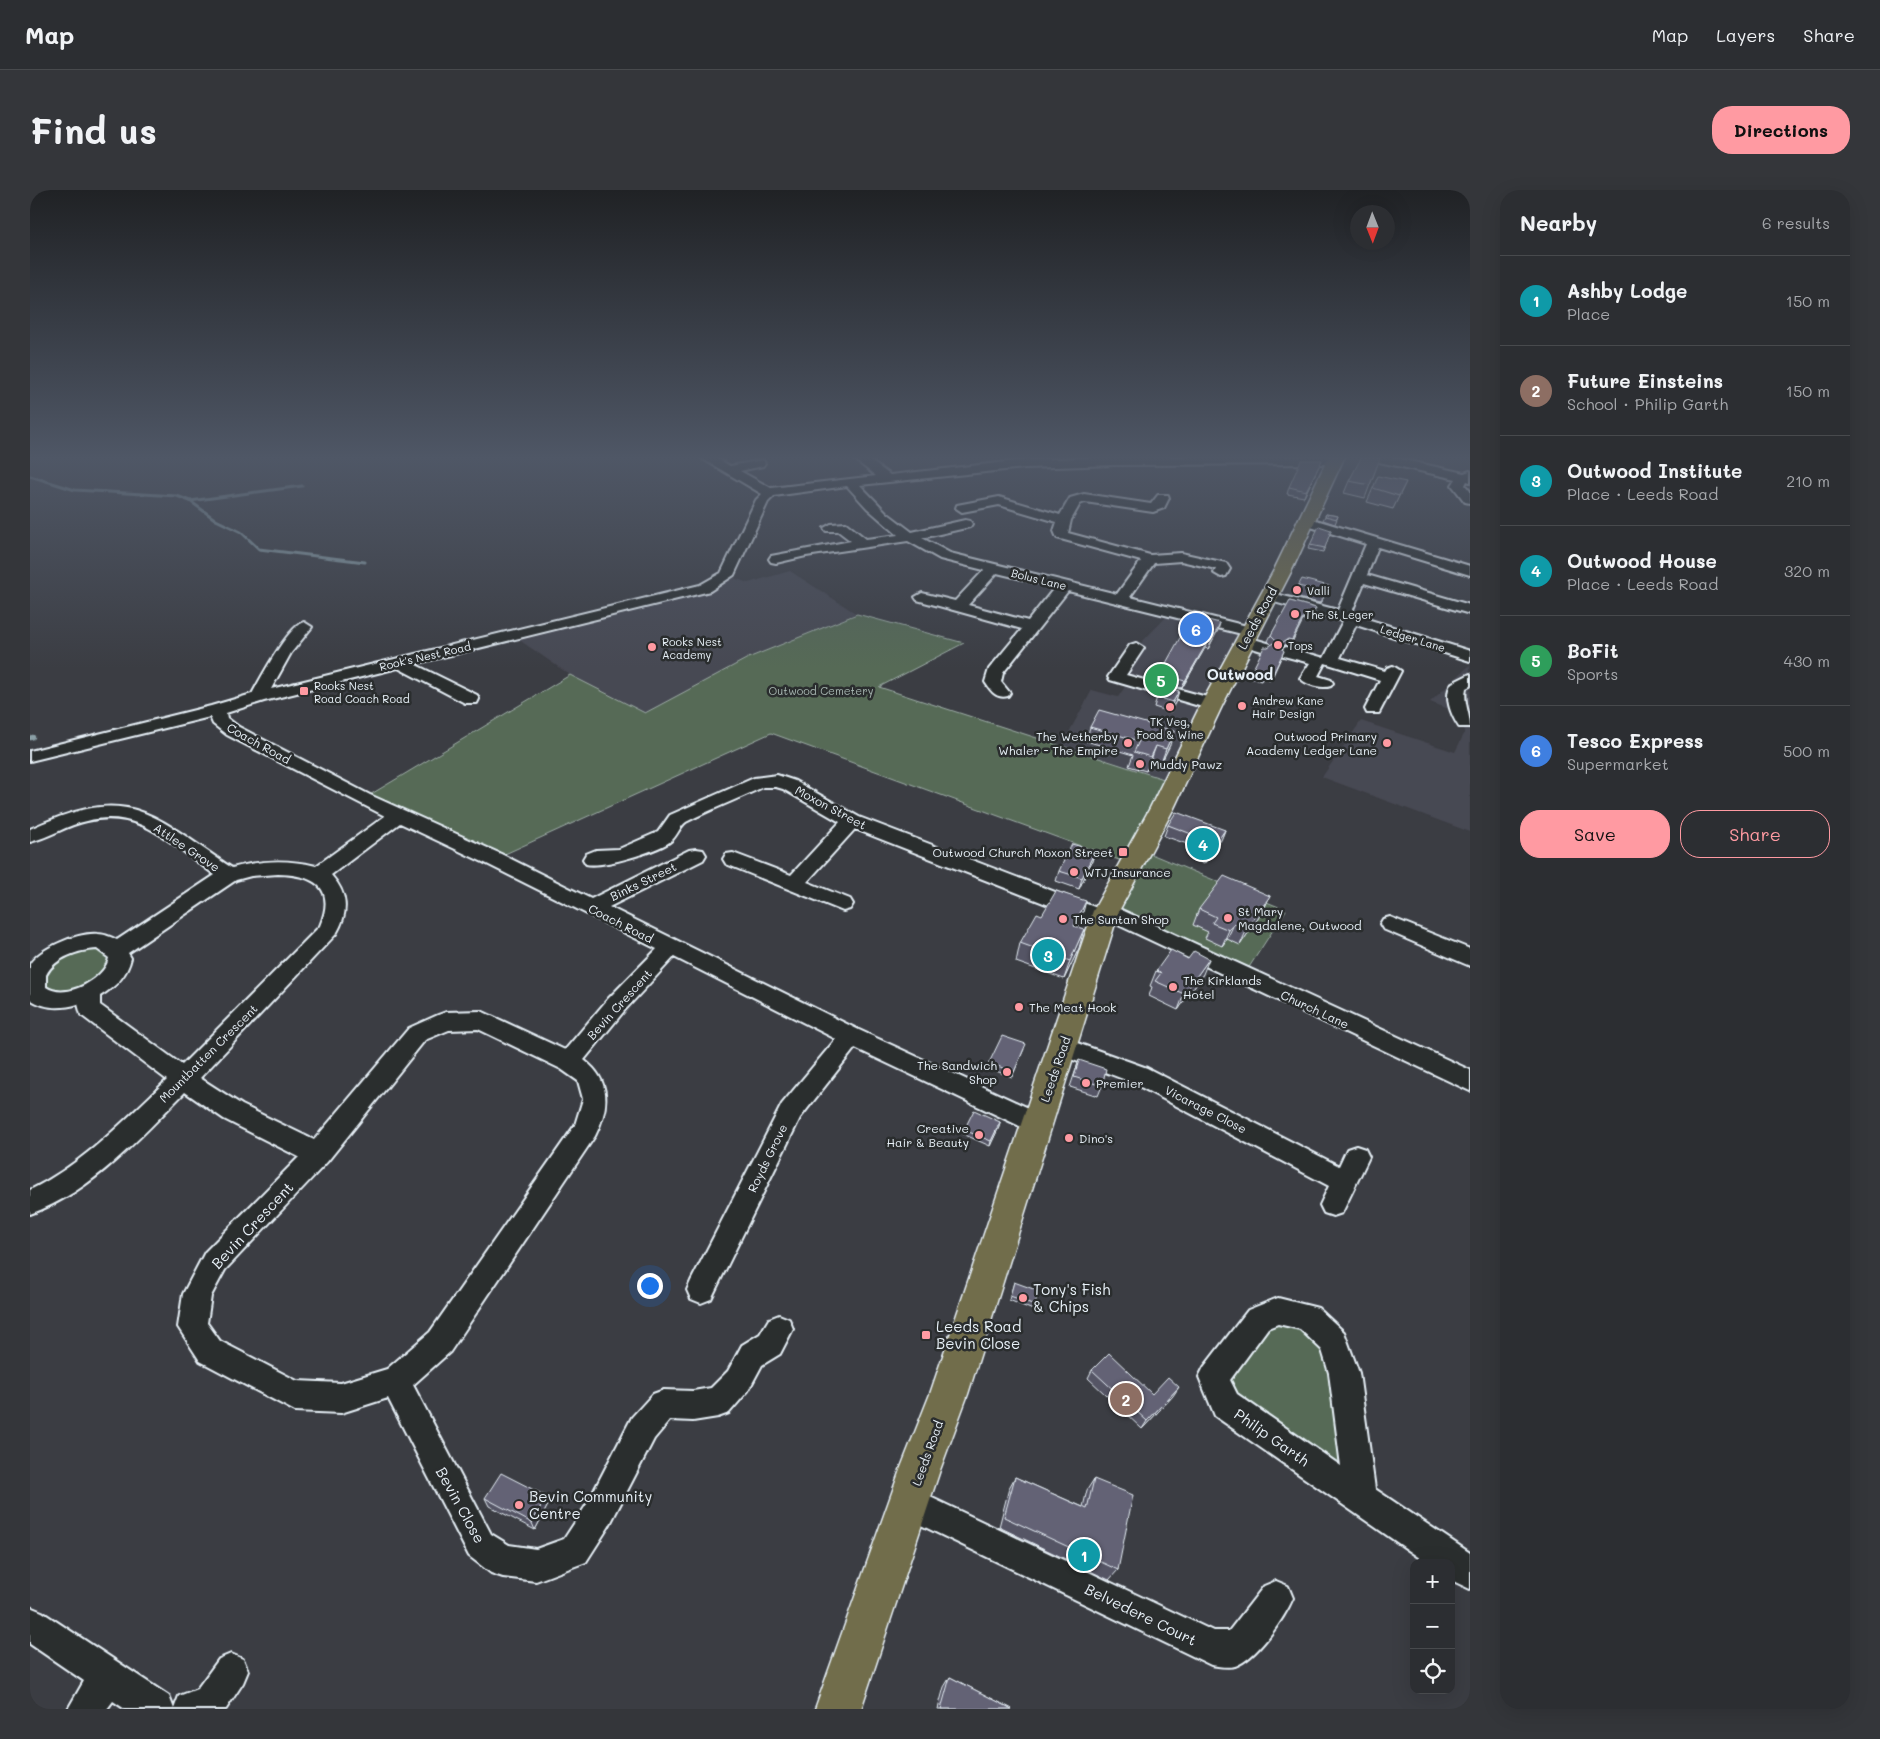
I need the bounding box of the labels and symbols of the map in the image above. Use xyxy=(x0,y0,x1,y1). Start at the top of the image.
north arrow xyxy=(1350,205,1395,250)
street label: Bolus Lane xyxy=(1010,565,1068,593)
place label: Valli xyxy=(1307,583,1330,598)
street label: Leeds Road xyxy=(1234,584,1280,652)
marker: Valli xyxy=(1291,584,1303,596)
place label: The St Leger xyxy=(1305,607,1374,622)
marker: The St Leger xyxy=(1289,608,1301,620)
pin: 6 xyxy=(1180,610,1212,648)
street label: Ledger Lane xyxy=(1379,621,1448,655)
place label: Rooks Nest Academy xyxy=(662,634,722,662)
street label: Rook's Nest Road xyxy=(378,638,472,674)
place label: Tops xyxy=(1288,638,1313,653)
marker: Tops xyxy=(1272,639,1284,651)
marker: Rooks Nest Academy xyxy=(646,641,658,653)
pin: 5 xyxy=(1145,661,1177,699)
district label: Outwood xyxy=(1207,664,1274,684)
place label: Rooks Nest Road Coach Road xyxy=(314,678,410,706)
park label: Outwood Cemetery xyxy=(769,683,874,698)
marker: Rooks Nest Road Coach Road xyxy=(298,685,310,697)
place label: Andrew Kane Hair Design xyxy=(1252,693,1324,721)
marker: Andrew Kane Hair Design xyxy=(1236,700,1248,712)
marker: TK Veg, Food & Wine xyxy=(1164,701,1176,713)
place label: TK Veg, Food & Wine xyxy=(1136,714,1204,742)
street label: Coach Road xyxy=(224,719,294,767)
place label: The Wetherby Whaler - The Empire xyxy=(998,728,1118,758)
place label: Outwood Primary Academy Ledger Lane xyxy=(1246,728,1377,758)
marker: The Wetherby Whaler - The Empire xyxy=(1122,737,1134,749)
marker: Outwood Primary Academy Ledger Lane xyxy=(1381,737,1393,749)
place label: Muddy Pawz xyxy=(1150,756,1223,772)
marker: Muddy Pawz xyxy=(1134,758,1146,770)
street label: Moxon Street xyxy=(793,781,869,833)
street label: Attlee Grove xyxy=(151,819,223,875)
pin: 4 xyxy=(1187,825,1219,863)
place label: Outwood Church Moxon Street xyxy=(932,844,1113,860)
marker: Outwood Church Moxon Street xyxy=(1117,846,1129,858)
street label: Binks Street xyxy=(607,858,679,904)
place label: WTJ Insurance xyxy=(1084,864,1171,880)
marker: WTJ Insurance xyxy=(1068,866,1080,878)
street label: Coach Road xyxy=(586,900,656,946)
place label: St Mary Magdalene, Outwood xyxy=(1238,903,1362,933)
place label: The Suntan Shop xyxy=(1073,911,1169,927)
marker: St Mary Magdalene, Outwood xyxy=(1222,912,1234,924)
marker: The Suntan Shop xyxy=(1057,913,1069,925)
pin: 3 xyxy=(1032,936,1064,974)
street label: Bevin Crescent xyxy=(583,965,655,1043)
place label: The Kirklands Hotel xyxy=(1183,972,1262,1002)
marker: The Kirklands Hotel xyxy=(1167,981,1179,993)
street label: Church Lane xyxy=(1278,986,1352,1032)
place label: The Meat Hook xyxy=(1029,999,1116,1015)
street label: Mountbatten Crescent xyxy=(155,1000,261,1106)
marker: The Meat Hook xyxy=(1013,1001,1025,1013)
street label: Leeds Road xyxy=(1036,1034,1074,1104)
place label: The Sandwich Shop xyxy=(917,1057,997,1087)
marker: The Sandwich Shop xyxy=(1001,1066,1013,1078)
place label: Premier xyxy=(1096,1075,1143,1091)
marker: Premier xyxy=(1080,1077,1092,1089)
street label: Vicarage Close xyxy=(1162,1082,1250,1136)
place label: Creative Hair & Beauty xyxy=(886,1120,969,1150)
street label: Royds Grove xyxy=(744,1121,790,1195)
marker: Creative Hair & Beauty xyxy=(973,1129,985,1141)
place label: Dino's xyxy=(1079,1130,1113,1146)
marker: Dino's xyxy=(1063,1132,1075,1144)
street label: Bevin Crescent xyxy=(206,1177,298,1273)
your location xyxy=(637,1273,663,1299)
place label: Tony's Fish & Chips xyxy=(1033,1279,1111,1316)
marker: Tony's Fish & Chips xyxy=(1017,1292,1029,1304)
place label: Leeds Road Bevin Close xyxy=(936,1316,1021,1353)
marker: Leeds Road Bevin Close xyxy=(920,1329,932,1341)
pin: 2 xyxy=(1110,1380,1142,1418)
street label: Philip Garth xyxy=(1230,1404,1314,1470)
street label: Leeds Road xyxy=(908,1418,946,1488)
street label: Bevin Close xyxy=(432,1463,490,1547)
place label: Bevin Community Centre xyxy=(529,1486,652,1523)
marker: Bevin Community Centre xyxy=(513,1499,525,1511)
pin: 1 xyxy=(1068,1536,1100,1574)
street label: Belvedere Court xyxy=(1082,1578,1200,1650)

